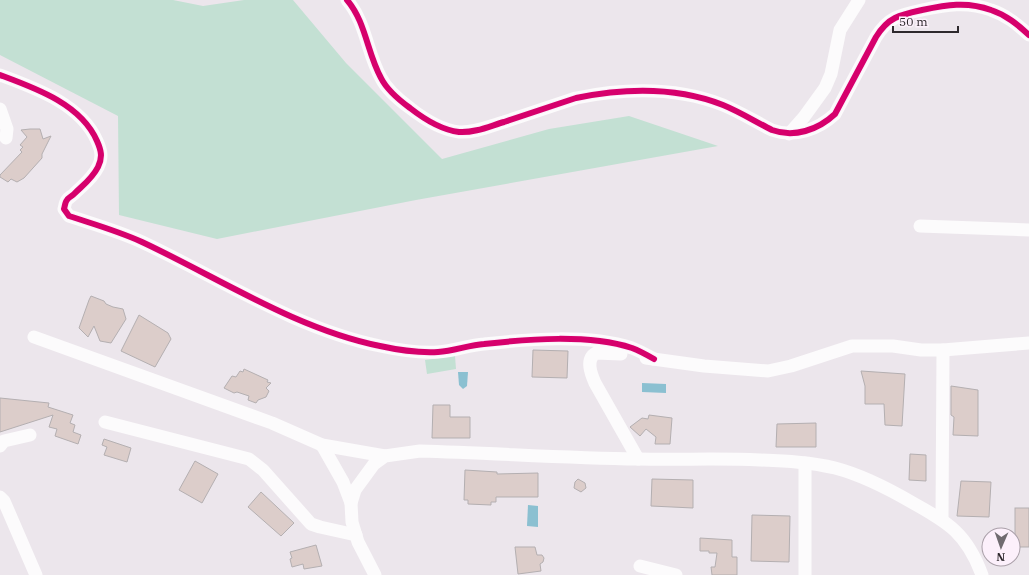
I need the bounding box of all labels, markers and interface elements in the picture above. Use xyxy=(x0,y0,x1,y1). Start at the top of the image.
scale bar xyxy=(893,8,958,34)
text: 50 m xyxy=(899,14,928,29)
north arrow xyxy=(981,527,1021,567)
text: N xyxy=(996,550,1005,564)

